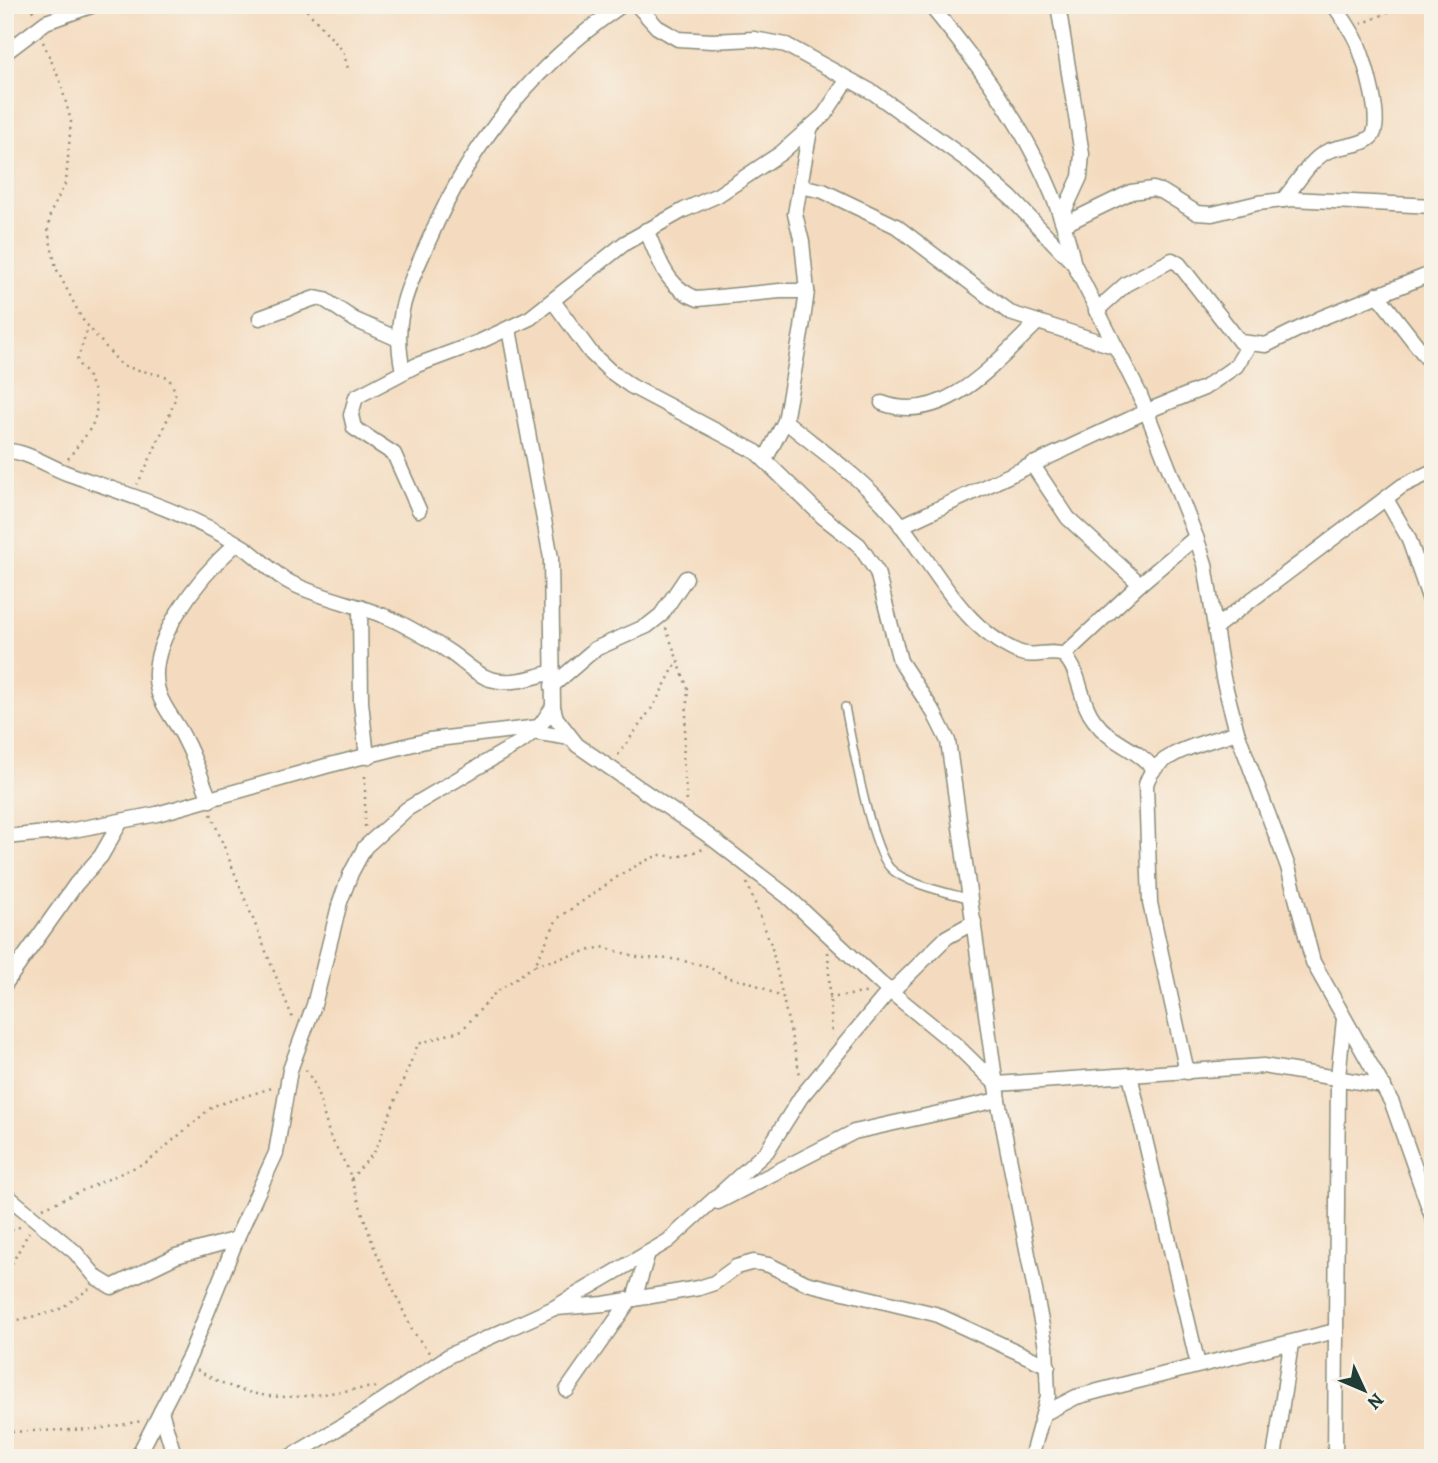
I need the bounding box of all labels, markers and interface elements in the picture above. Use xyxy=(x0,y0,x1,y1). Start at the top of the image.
north arrow xyxy=(1330,1354,1400,1424)
text: N xyxy=(1361,1387,1390,1415)

